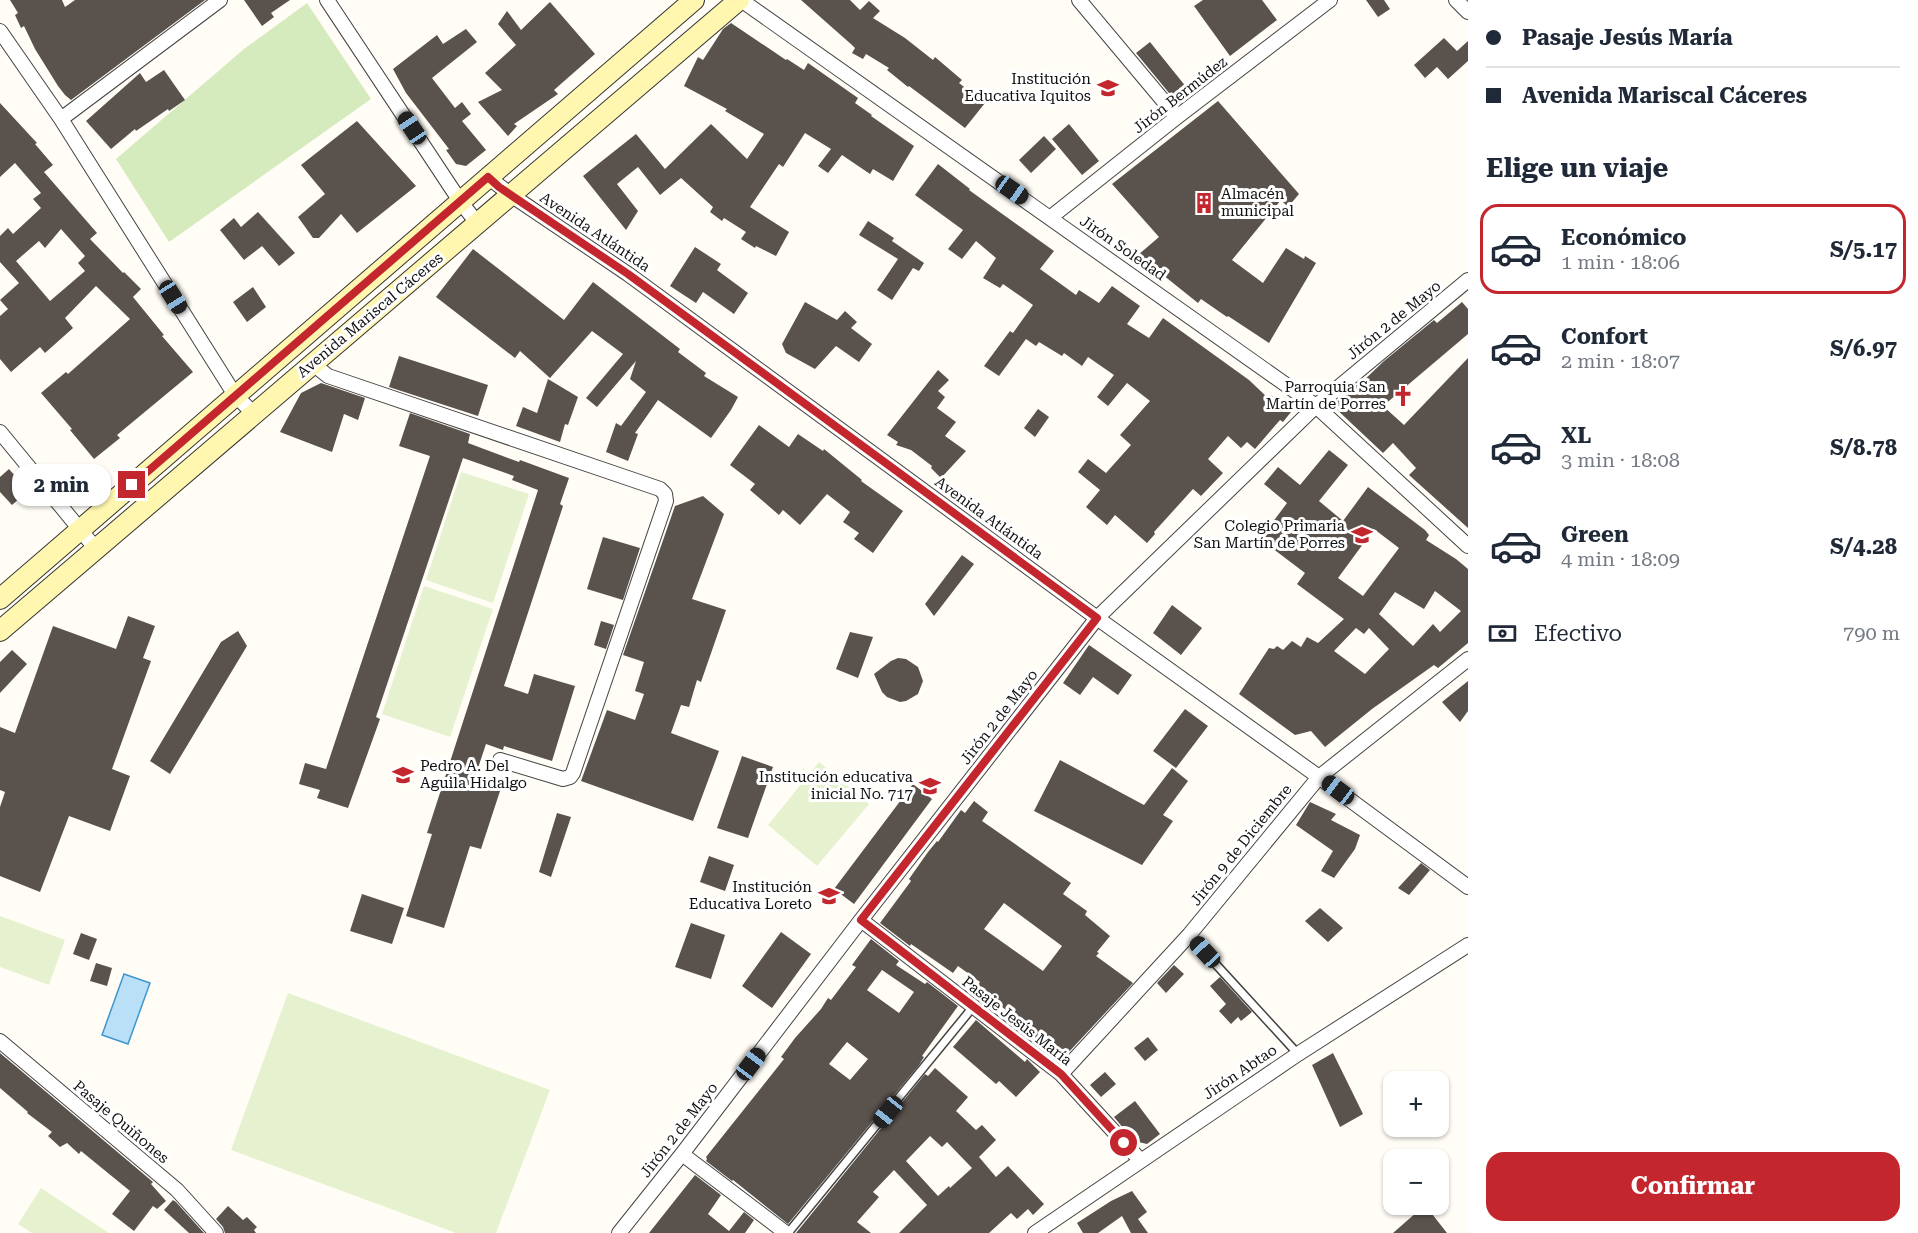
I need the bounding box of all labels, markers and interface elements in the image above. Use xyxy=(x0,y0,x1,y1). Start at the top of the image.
text: Pasaje Jesús María xyxy=(1522,25,1733,50)
street label: Jirón Bermúdez xyxy=(1129,53,1231,137)
place label: Institución Educativa Iquitos xyxy=(964,70,1091,105)
school or university icon: Institución Educativa Iquitos xyxy=(1096,76,1120,100)
text: Avenida Mariscal Cáceres xyxy=(1522,83,1807,108)
car xyxy=(394,108,430,148)
text: Elige un viaje xyxy=(1486,152,1668,184)
car xyxy=(992,172,1032,208)
place label: Almacén municipal xyxy=(1221,185,1294,220)
street label: Avenida Atlántida xyxy=(536,188,654,276)
building icon: Almacén municipal xyxy=(1192,191,1216,215)
street label: Jirón Soledad xyxy=(1077,212,1170,285)
icon: car xyxy=(1489,222,1543,276)
text: Económico xyxy=(1561,225,1687,250)
text: S/5.17 xyxy=(1830,237,1897,262)
street label: Avenida Mariscal Cáceres xyxy=(293,249,447,381)
text: 1 min · 18:06 xyxy=(1561,250,1680,274)
car xyxy=(156,277,190,317)
street label: Jirón 2 de Mayo xyxy=(1343,277,1445,363)
icon: car xyxy=(1489,321,1543,375)
text: Confort xyxy=(1561,324,1648,349)
text: S/6.97 xyxy=(1830,336,1897,361)
text: 2 min · 18:07 xyxy=(1561,349,1680,373)
place label: Parroquia San Martín de Porres xyxy=(1266,378,1386,413)
church icon: Parroquia San Martín de Porres xyxy=(1391,384,1415,408)
icon: car xyxy=(1489,420,1543,474)
text: XL xyxy=(1561,423,1591,448)
text: S/8.78 xyxy=(1830,435,1897,460)
text: 3 min · 18:08 xyxy=(1561,448,1680,472)
callout: 2 min xyxy=(12,464,111,506)
route end xyxy=(118,471,145,498)
text: 2 min xyxy=(34,473,89,497)
street label: Avenida Atlántida xyxy=(931,473,1047,563)
place label: Colegio Primaria San Martín de Porres xyxy=(1194,517,1345,552)
icon: car xyxy=(1489,519,1543,573)
text: Green xyxy=(1561,522,1629,547)
school or university icon: Colegio Primaria San Martín de Porres xyxy=(1350,523,1374,547)
text: S/4.28 xyxy=(1830,534,1897,559)
text: 4 min · 18:09 xyxy=(1561,547,1680,571)
icon: cash xyxy=(1486,617,1519,650)
text: Efectivo xyxy=(1534,621,1622,646)
text: 790 m xyxy=(1843,621,1900,645)
street label: Jirón 2 de Mayo xyxy=(956,666,1042,768)
place label: Pedro A. Del Aguila Hidalgo xyxy=(420,757,527,792)
school or university icon: Pedro A. Del Aguila Hidalgo xyxy=(391,763,415,787)
place label: Institución educativa inicial No. 717 xyxy=(759,768,913,803)
car xyxy=(1318,772,1358,808)
school or university icon: Institución educativa inicial No. 717 xyxy=(918,774,942,798)
street label: Jirón 9 de Diciembre xyxy=(1187,781,1295,909)
place label: Institución Educativa Loreto xyxy=(689,878,812,913)
school or university icon: Institución Educativa Loreto xyxy=(817,884,841,908)
car xyxy=(1186,933,1224,971)
street label: Pasaje Jesús María xyxy=(959,973,1075,1069)
street label: Jirón Abtao xyxy=(1200,1041,1280,1103)
car xyxy=(733,1044,769,1084)
map controls xyxy=(1383,1071,1449,1215)
button: + xyxy=(1383,1071,1449,1137)
street label: Pasaje Quiñones xyxy=(70,1077,172,1167)
street label: Jirón 2 de Mayo xyxy=(636,1079,722,1181)
car xyxy=(870,1092,906,1132)
route start xyxy=(1110,1129,1137,1156)
button: − xyxy=(1383,1149,1449,1215)
button: Confirmar xyxy=(1486,1152,1900,1221)

